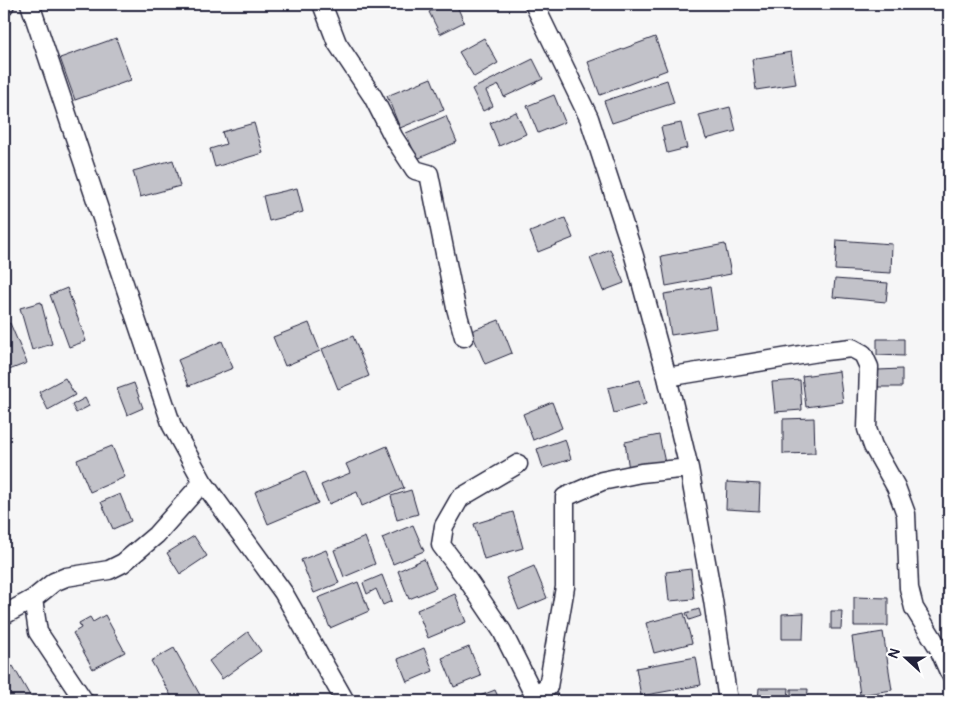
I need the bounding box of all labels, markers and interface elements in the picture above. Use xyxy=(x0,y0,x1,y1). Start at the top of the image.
north arrow xyxy=(880,632,930,682)
text: N xyxy=(885,646,904,661)

